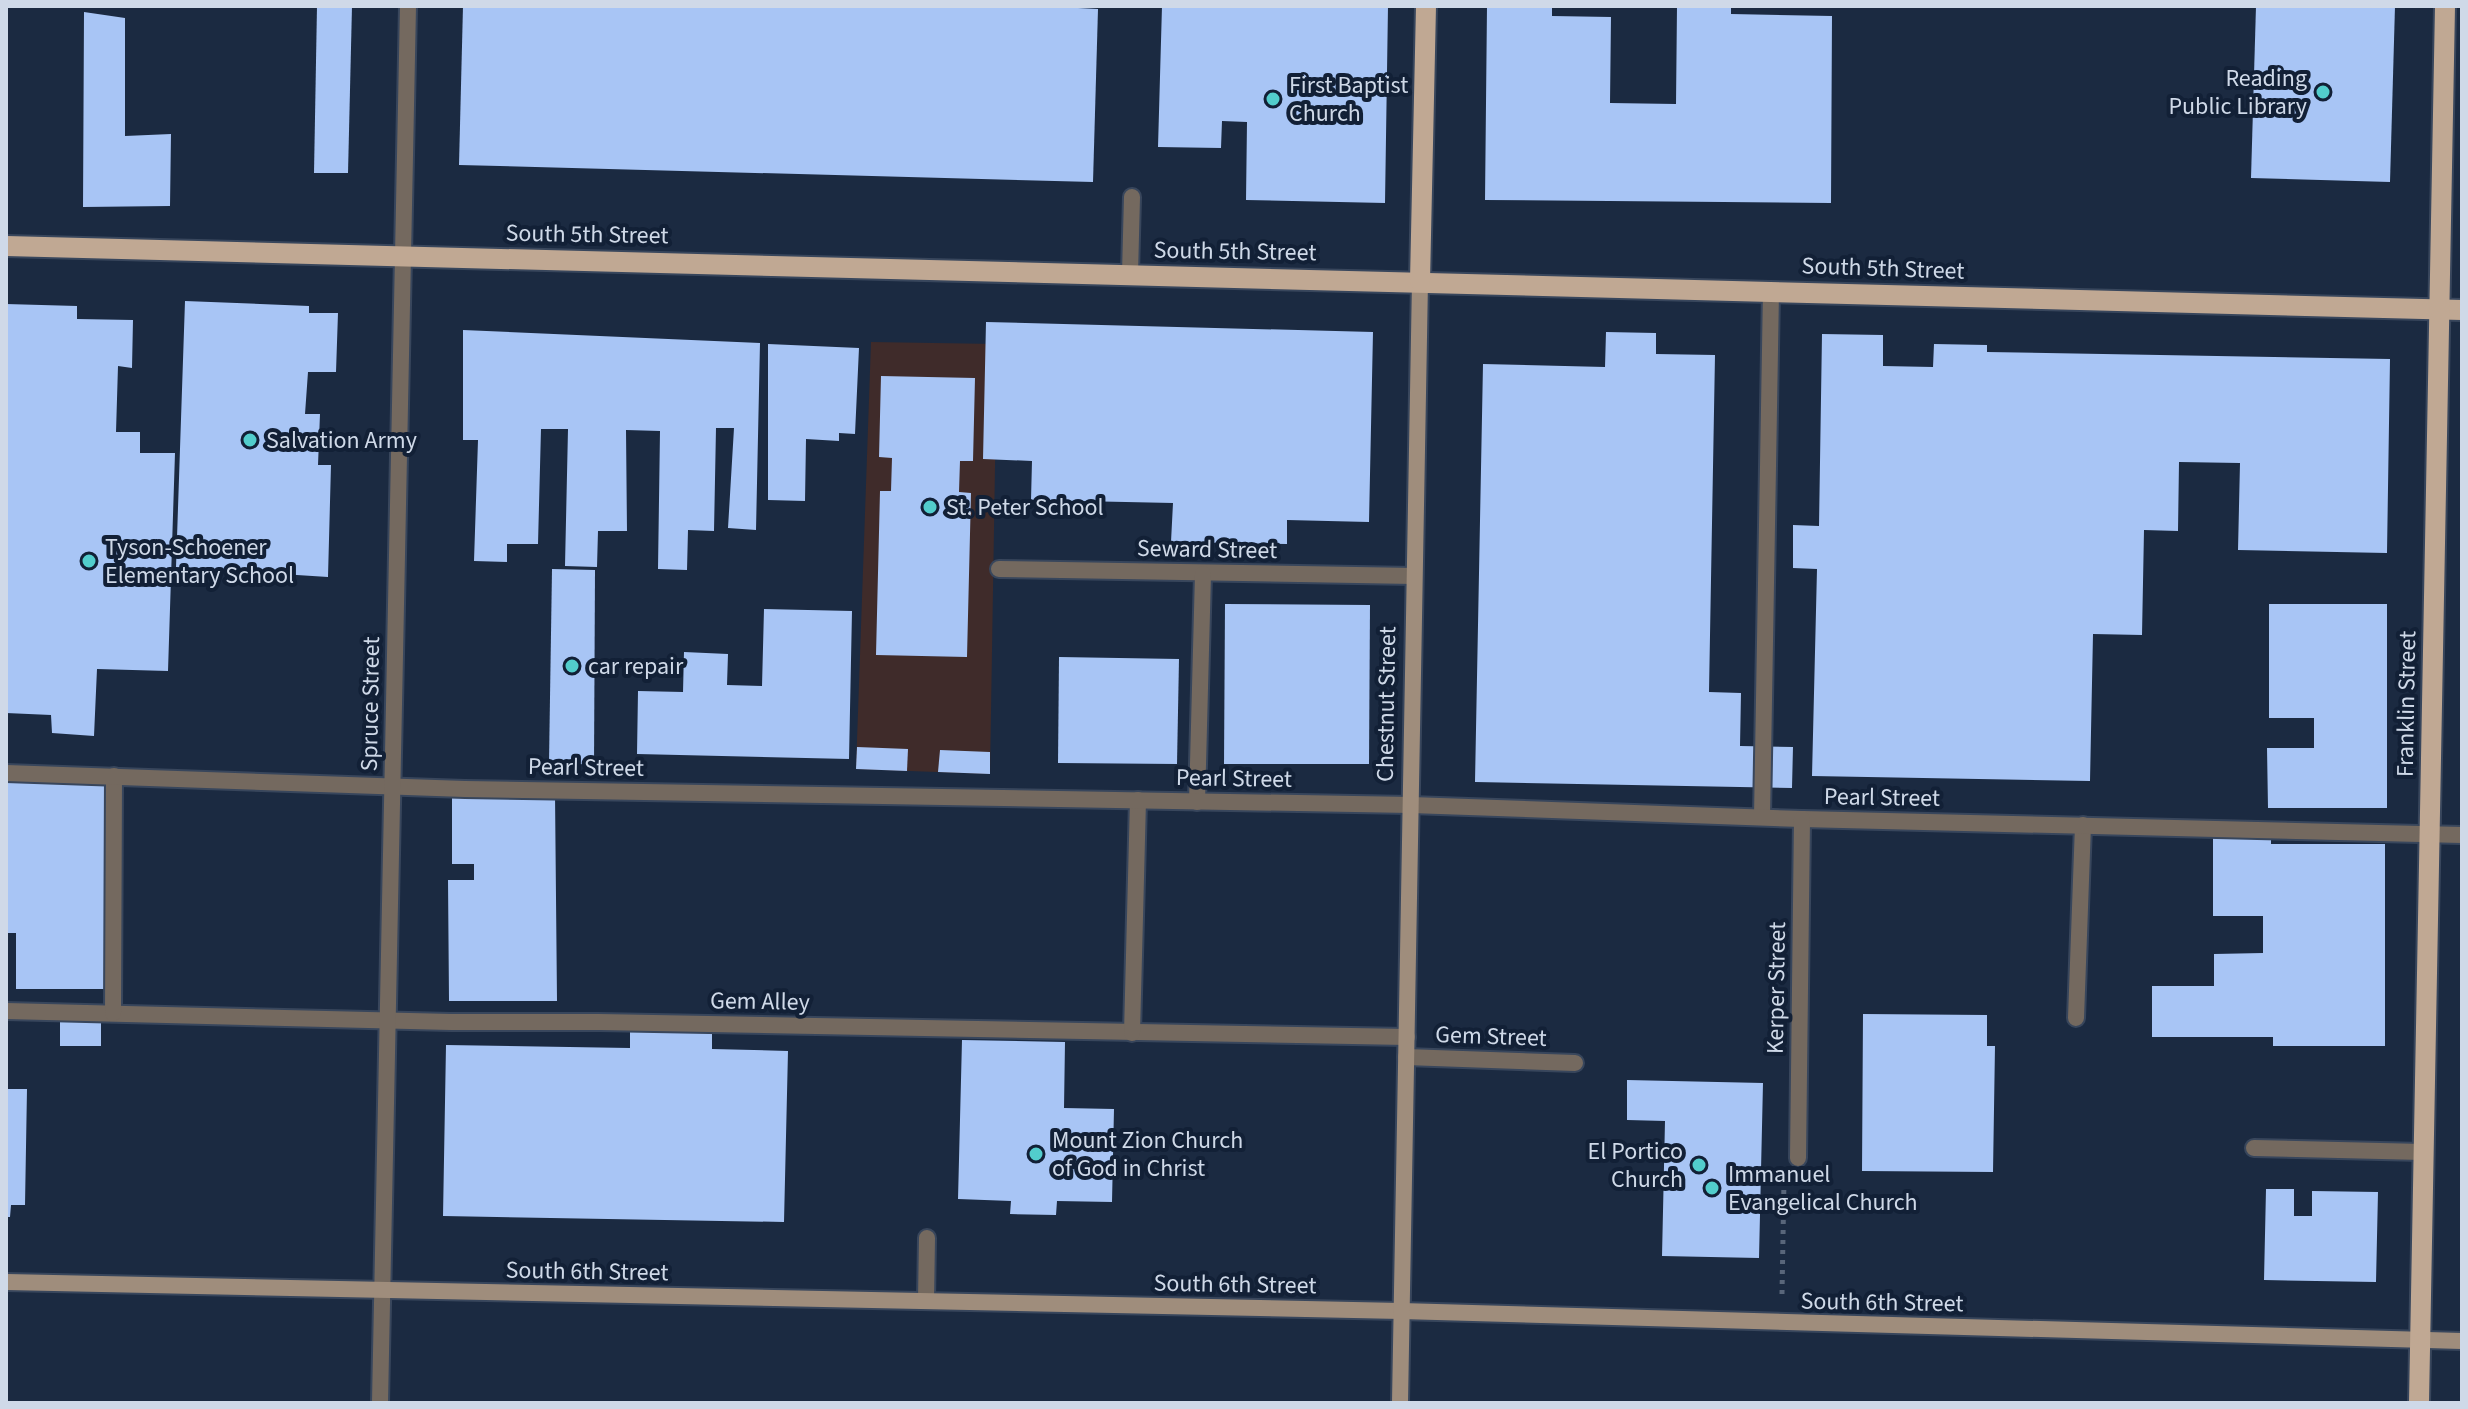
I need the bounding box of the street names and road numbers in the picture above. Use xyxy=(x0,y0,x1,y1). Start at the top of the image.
street label: South 5th Street xyxy=(505,216,669,253)
street label: South 5th Street xyxy=(1153,233,1317,270)
street label: South 5th Street xyxy=(1801,248,1965,289)
street label: Seward Street xyxy=(1137,531,1277,568)
street label: Chestnut Street xyxy=(1368,626,1405,782)
street label: Franklin Street xyxy=(2388,631,2425,777)
street label: Spruce Street xyxy=(352,636,389,772)
street label: Pearl Street xyxy=(528,749,644,786)
street label: Pearl Street xyxy=(1176,760,1292,797)
street label: Pearl Street xyxy=(1824,779,1940,816)
street label: Kerper Street xyxy=(1758,921,1795,1055)
street label: Gem Alley xyxy=(710,983,810,1020)
street label: Gem Street xyxy=(1435,1017,1547,1056)
street label: South 6th Street xyxy=(505,1253,669,1290)
street label: South 6th Street xyxy=(1153,1266,1317,1303)
street label: South 6th Street xyxy=(1800,1284,1964,1321)

